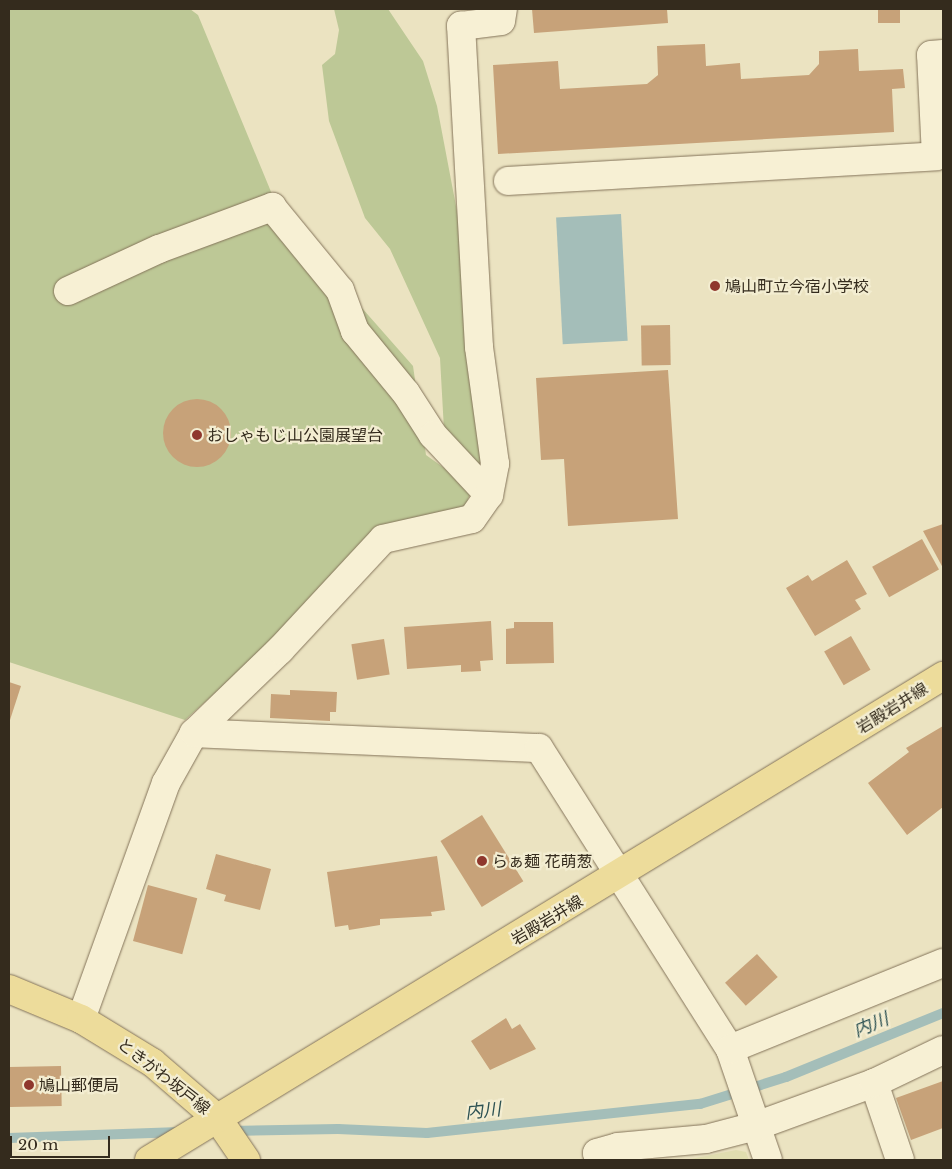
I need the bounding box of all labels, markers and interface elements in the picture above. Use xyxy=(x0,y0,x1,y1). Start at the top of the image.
place label: 鳩山町立今宿小学校 xyxy=(725,276,869,296)
marker: 鳩山町立今宿小学校 xyxy=(709,280,721,292)
place label: おしゃもじ山公園展望台 xyxy=(207,425,383,445)
marker: おしゃもじ山公園展望台 xyxy=(191,429,203,441)
street label: 岩殿岩井線 xyxy=(853,679,931,737)
place label: らぁ麺 花萌葱 xyxy=(492,851,593,871)
marker: らぁ麺 花萌葱 xyxy=(476,855,488,867)
street label: 岩殿岩井線 xyxy=(508,891,586,949)
water label: 内川 xyxy=(850,1008,892,1042)
street label: ときがわ坂戸線 xyxy=(114,1034,214,1118)
place label: 鳩山郵便局 xyxy=(39,1075,119,1095)
marker: 鳩山郵便局 xyxy=(23,1079,35,1091)
water label: 内川 xyxy=(464,1098,502,1124)
scale bar xyxy=(12,1126,112,1158)
text: 20 m xyxy=(18,1135,58,1154)

